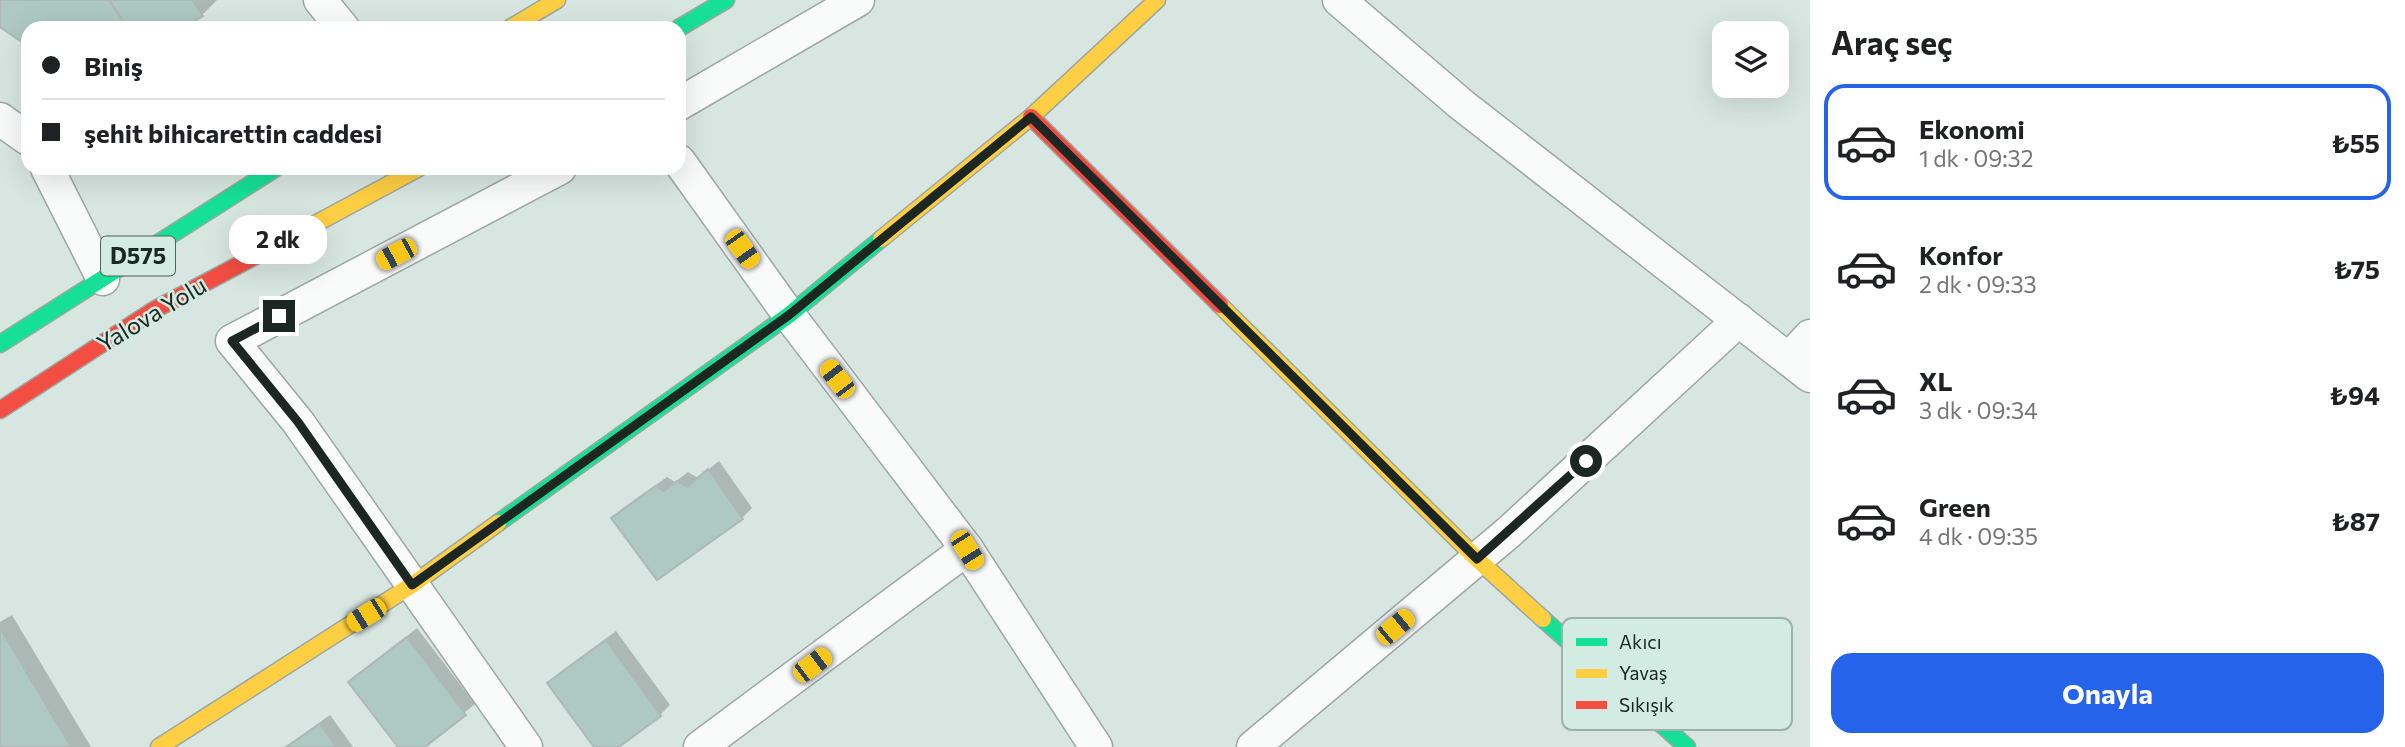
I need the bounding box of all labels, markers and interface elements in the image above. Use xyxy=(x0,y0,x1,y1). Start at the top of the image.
map controls xyxy=(1712,21,1789,98)
button: layers xyxy=(1712,21,1789,98)
text: Araç seç xyxy=(1831,22,1953,62)
text: Biniş xyxy=(84,50,143,81)
icon: car xyxy=(1835,111,1898,174)
text: Ekonomi xyxy=(1919,113,2025,144)
text: şehit bihicarettin caddesi xyxy=(84,117,382,148)
text: ₺55 xyxy=(2331,127,2380,158)
text: 1 dk · 09:32 xyxy=(1919,144,2033,172)
callout: 2 dk xyxy=(230,215,328,264)
text: 2 dk xyxy=(256,225,300,253)
car xyxy=(722,226,763,272)
car xyxy=(373,235,420,273)
road number: D575 xyxy=(101,236,175,276)
icon: car xyxy=(1835,237,1898,300)
text: Konfor xyxy=(1919,239,2003,270)
text: ₺75 xyxy=(2334,253,2380,284)
street label: Yalova Yolu xyxy=(91,270,211,358)
text: 2 dk · 09:33 xyxy=(1919,270,2037,298)
route end xyxy=(263,300,295,332)
car xyxy=(816,356,859,402)
icon: car xyxy=(1835,363,1898,426)
text: XL xyxy=(1919,365,1953,396)
text: ₺94 xyxy=(2329,379,2380,410)
text: 3 dk · 09:34 xyxy=(1919,396,2038,424)
route start xyxy=(1570,445,1602,477)
icon: car xyxy=(1835,489,1898,552)
text: Green xyxy=(1919,491,1991,522)
text: ₺87 xyxy=(2331,505,2380,536)
text: 4 dk · 09:35 xyxy=(1919,522,2038,550)
car xyxy=(947,527,988,573)
car xyxy=(343,595,390,635)
car xyxy=(1373,605,1418,649)
legend xyxy=(1562,618,1792,730)
text: Akıcı xyxy=(1619,630,1662,653)
car xyxy=(789,644,836,686)
button: Onayla xyxy=(1831,653,2384,733)
text: Yavaş xyxy=(1619,661,1667,684)
text: Sıkışık xyxy=(1619,693,1674,716)

